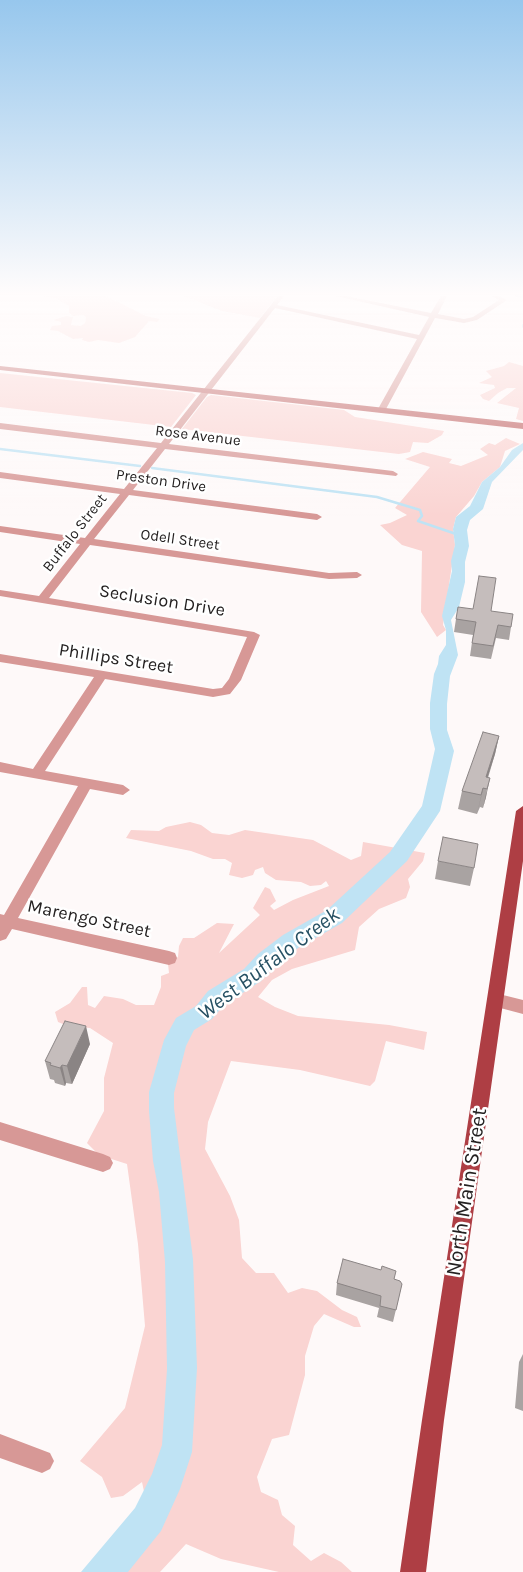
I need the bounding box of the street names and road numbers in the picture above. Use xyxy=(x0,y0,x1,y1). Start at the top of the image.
street label: Rose Avenue xyxy=(154,422,242,450)
street label: Preston Drive xyxy=(115,466,207,496)
street label: Buffalo Street xyxy=(39,490,111,576)
street label: Odell Street xyxy=(139,526,221,554)
street label: Seclusion Drive xyxy=(97,580,227,622)
street label: Phillips Street xyxy=(57,639,175,679)
street label: Marengo Street xyxy=(25,895,153,943)
street label: North Main Street xyxy=(441,1106,493,1278)

